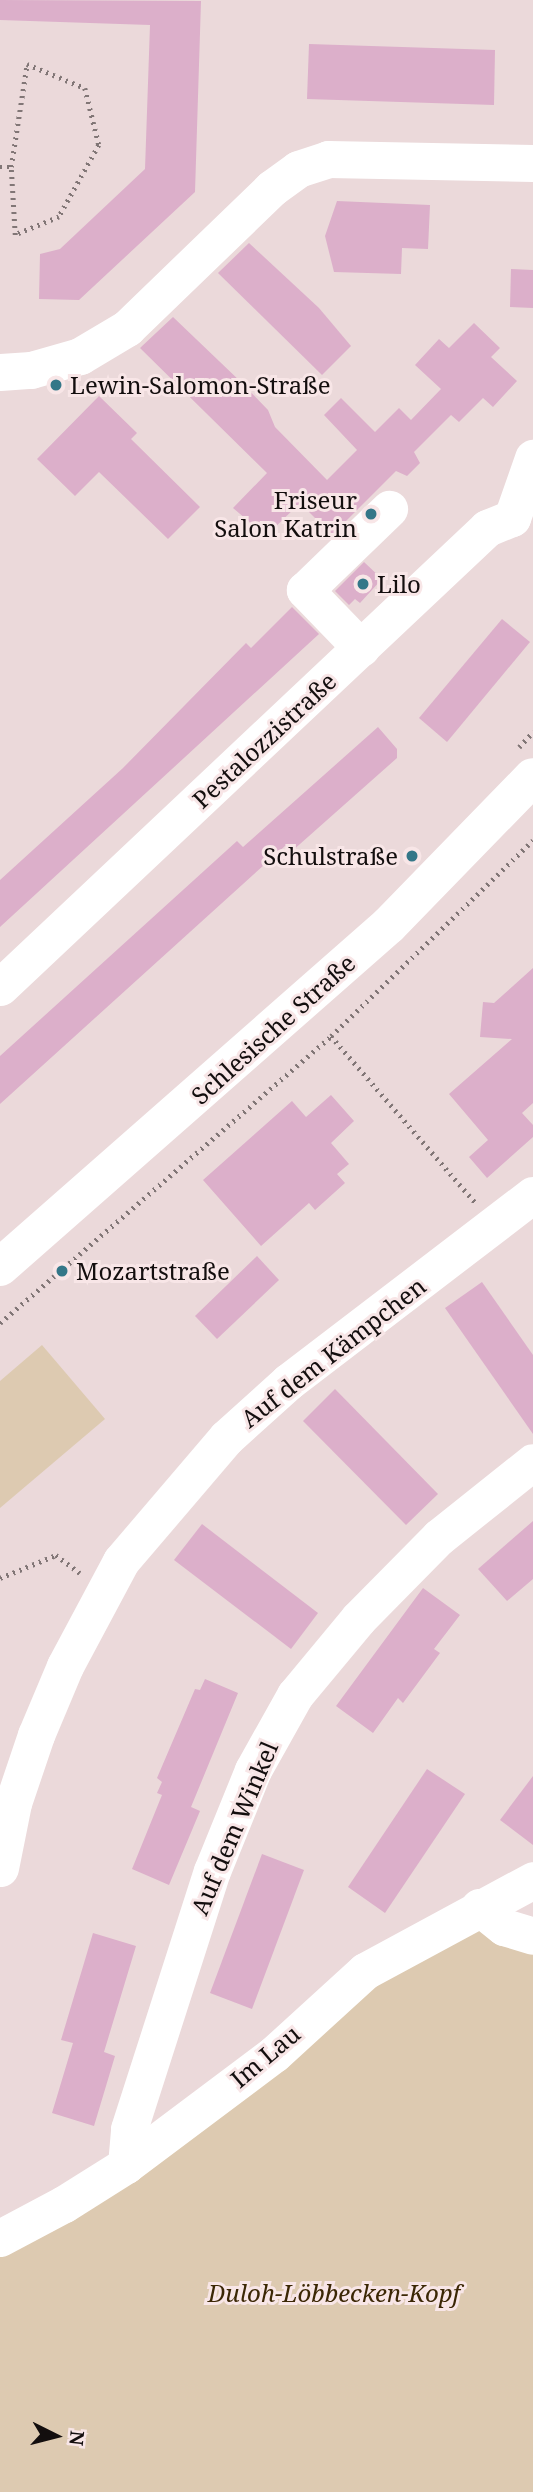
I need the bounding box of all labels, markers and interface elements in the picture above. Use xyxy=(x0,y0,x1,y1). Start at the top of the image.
place label: Lewin-Salomon-Straße xyxy=(70,371,331,399)
marker: Lewin-Salomon-Straße xyxy=(48,377,64,393)
place label: Friseur Salon Katrin xyxy=(214,486,357,542)
marker: Friseur Salon Katrin xyxy=(363,506,379,522)
place label: Lilo xyxy=(377,570,421,598)
marker: Lilo xyxy=(355,576,371,592)
street label: Pestalozzistraße xyxy=(186,666,342,814)
place label: Schulstraße xyxy=(263,842,398,870)
marker: Schulstraße xyxy=(404,848,420,864)
street label: Schlesische Straße xyxy=(185,948,361,1110)
place label: Mozartstraße xyxy=(76,1257,230,1285)
marker: Mozartstraße xyxy=(54,1263,70,1279)
street label: Auf dem Kämpchen xyxy=(235,1271,431,1433)
street label: Auf dem Winkel xyxy=(185,1737,283,1919)
street label: Im Lau xyxy=(225,2019,305,2093)
park label: Duloh-Löbbecken-Kopf xyxy=(208,2279,460,2307)
north arrow xyxy=(21,2401,91,2471)
text: N xyxy=(63,2429,91,2447)

